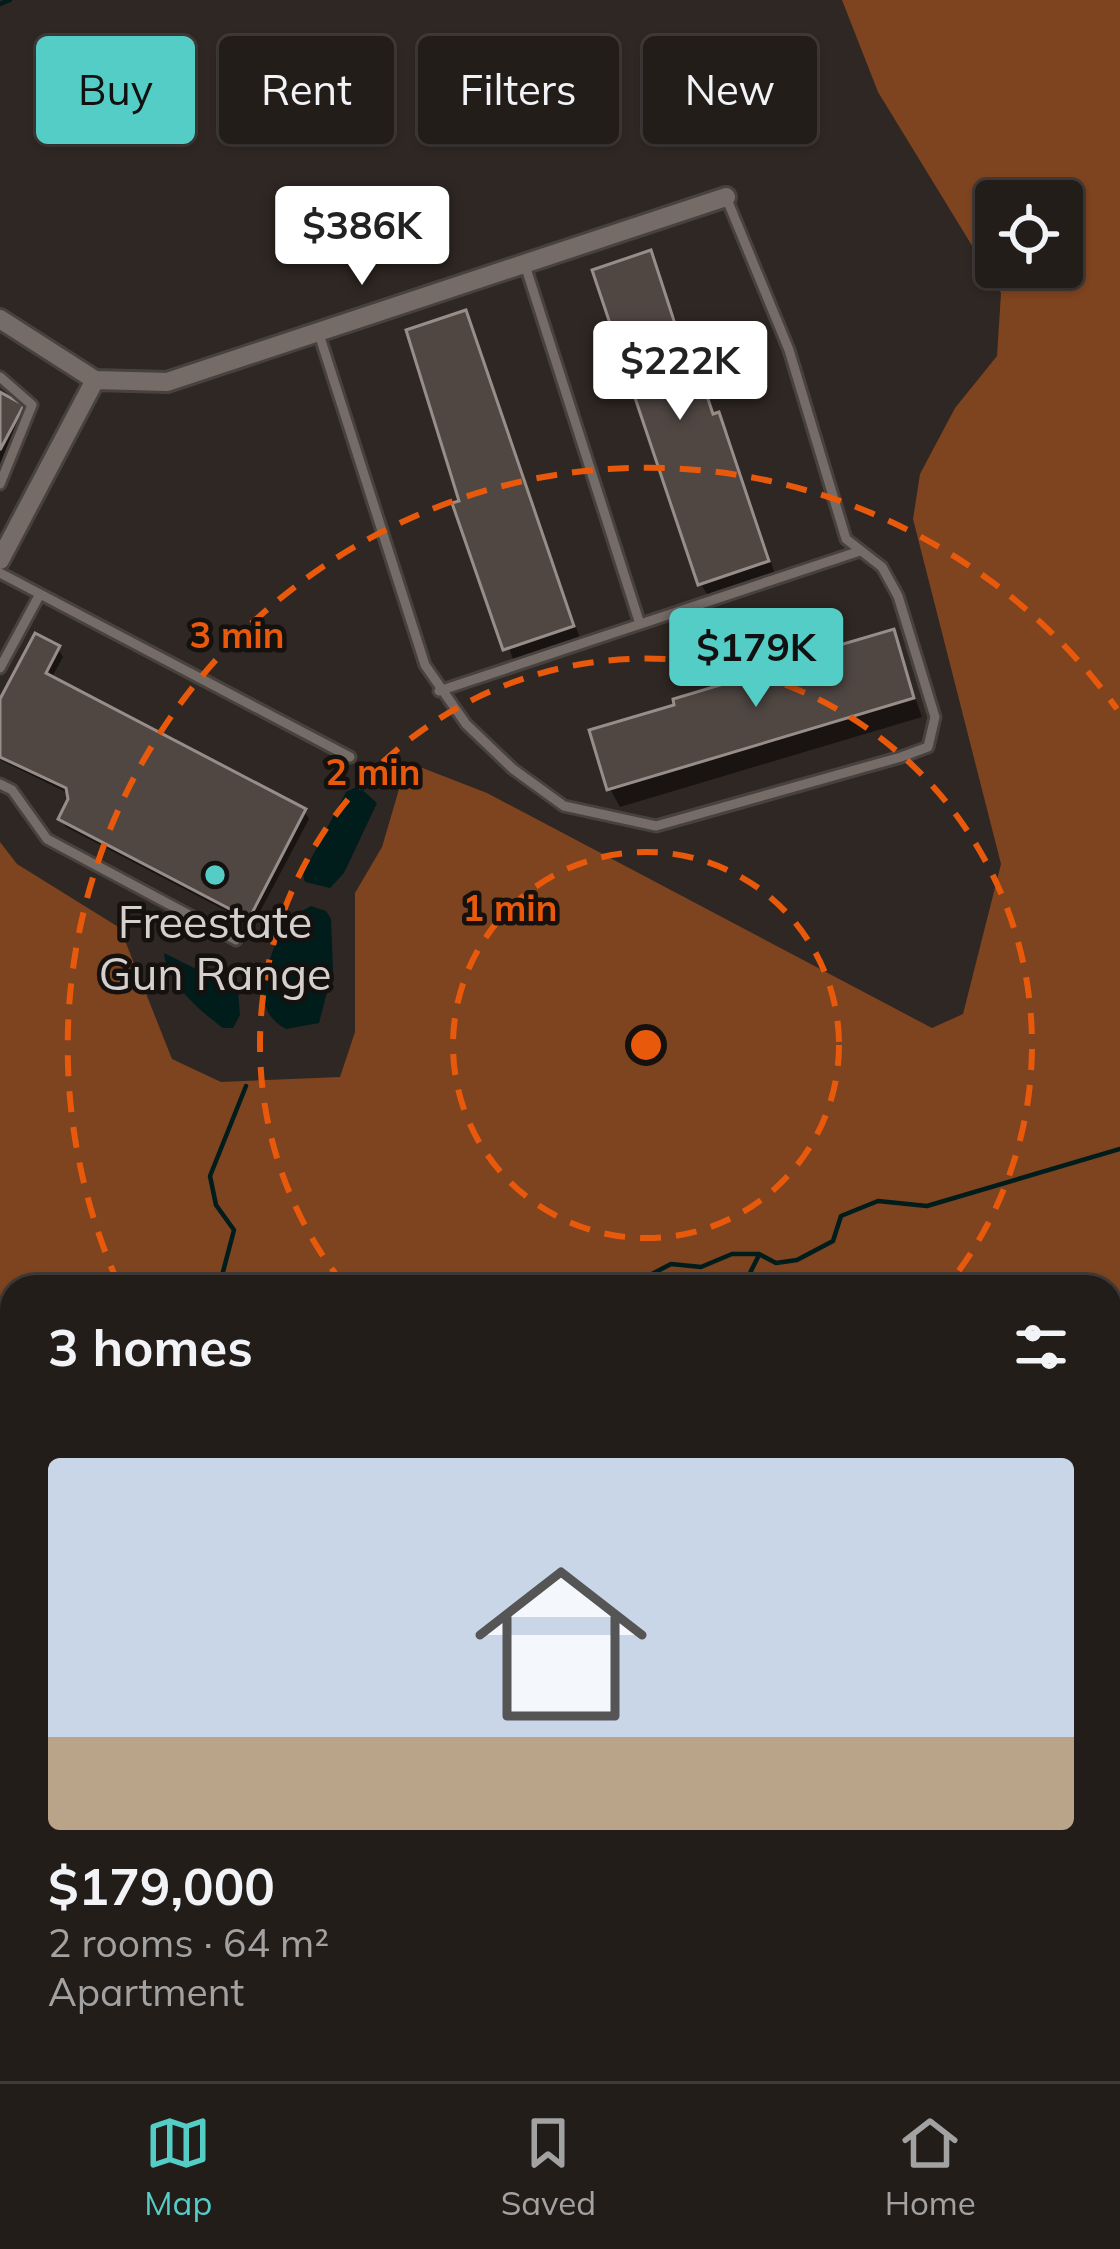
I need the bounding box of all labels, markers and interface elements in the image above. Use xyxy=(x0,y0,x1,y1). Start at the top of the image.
chip: Buy xyxy=(36,36,195,144)
chip: Rent xyxy=(219,36,394,144)
chip: Filters xyxy=(418,36,619,144)
chip: New xyxy=(643,36,817,144)
map controls xyxy=(975,180,1083,288)
button: locate xyxy=(975,180,1083,288)
pin: $386K xyxy=(278,186,446,288)
text: $386K xyxy=(302,200,422,249)
pin: $222K xyxy=(596,321,764,423)
text: $222K xyxy=(620,335,740,384)
pin: $179K xyxy=(672,608,840,710)
text: 3 min xyxy=(190,612,284,657)
text: $179K xyxy=(696,622,816,671)
text: 2 min xyxy=(326,749,420,794)
marker: Freestate Gun Range xyxy=(202,862,228,888)
text: 1 min xyxy=(463,885,557,930)
place label: Freestate Gun Range xyxy=(98,893,332,1001)
centre of rings xyxy=(625,1024,667,1066)
icon: filters xyxy=(1008,1314,1074,1380)
text: 3 homes xyxy=(48,1315,253,1379)
icon: home xyxy=(453,1536,669,1752)
text: $179,000 xyxy=(48,1854,275,1918)
text: 2 rooms · 64 m² xyxy=(48,1918,329,1967)
text: Apartment xyxy=(48,1967,244,2016)
tab: Map xyxy=(144,2110,212,2223)
tab: Saved xyxy=(501,2110,596,2223)
tab: Home xyxy=(885,2110,976,2223)

